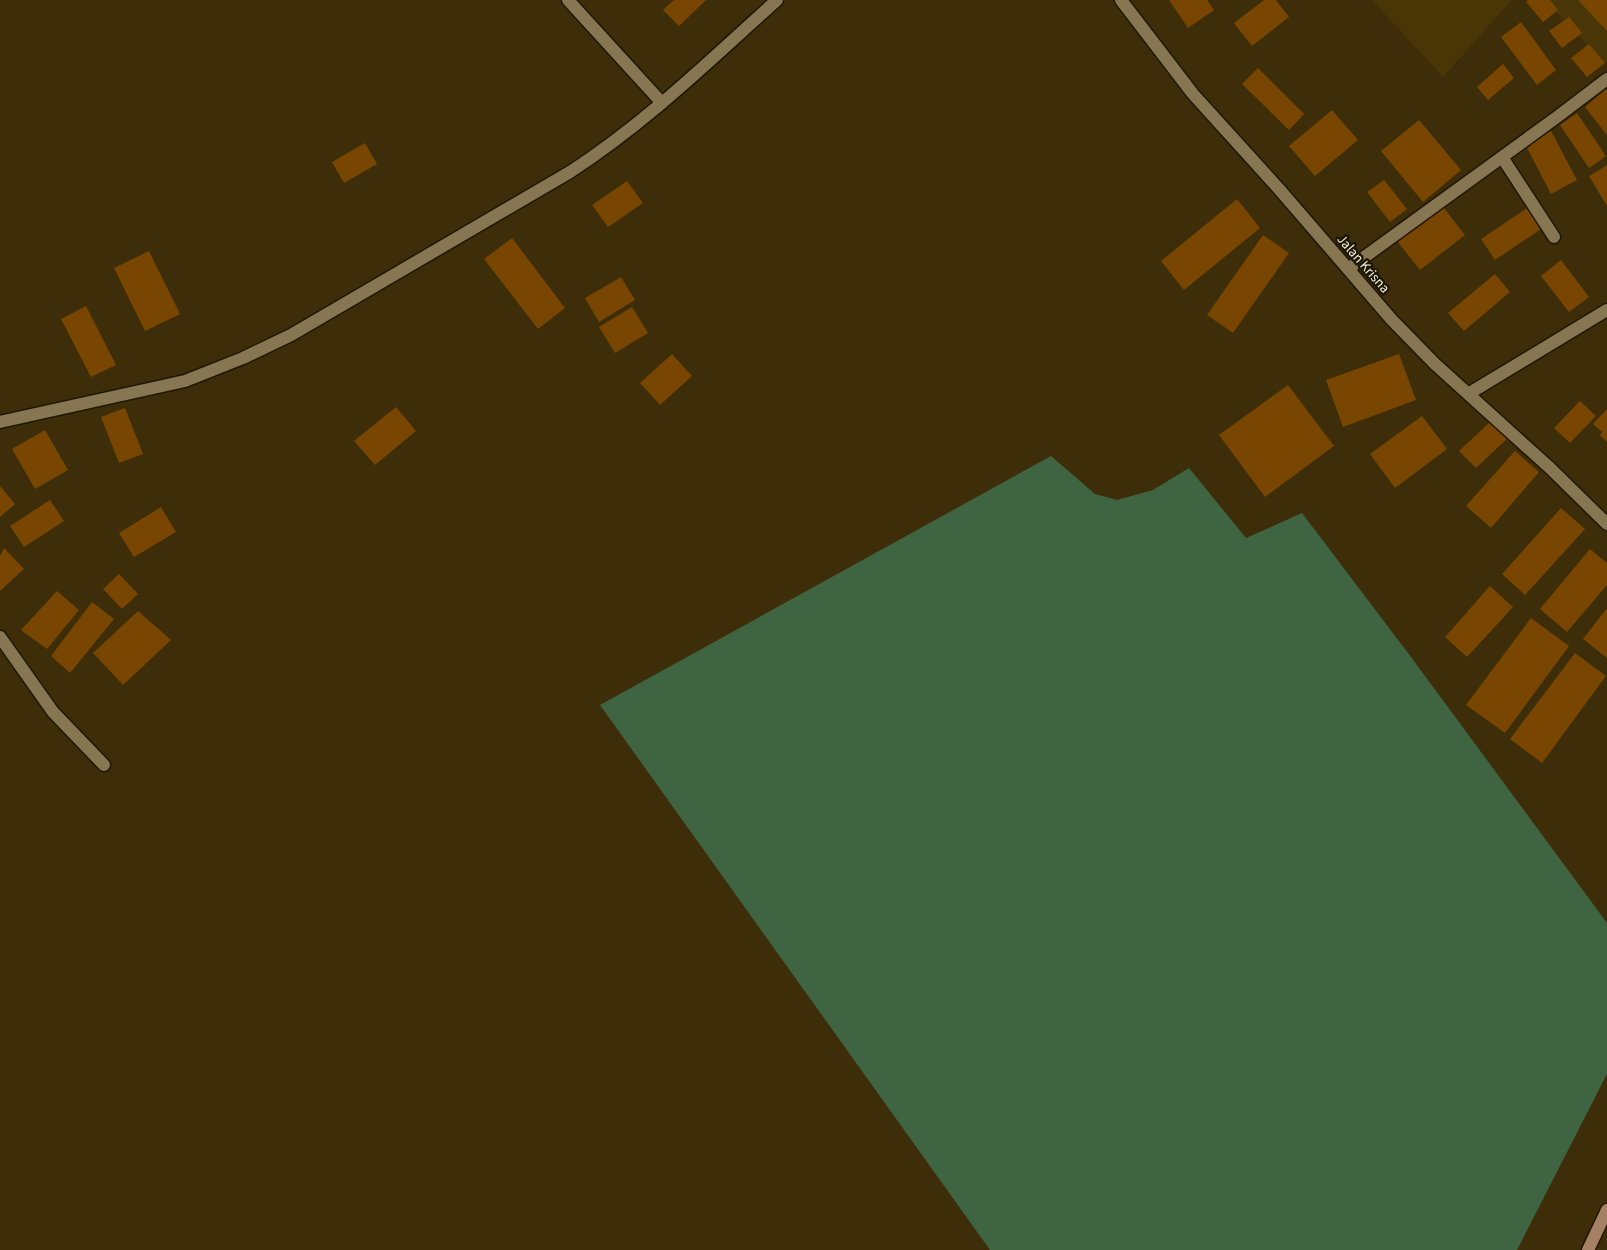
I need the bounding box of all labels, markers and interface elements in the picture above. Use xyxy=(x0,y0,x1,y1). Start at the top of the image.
street label: Jalan Krisna xyxy=(1332,230,1394,298)

